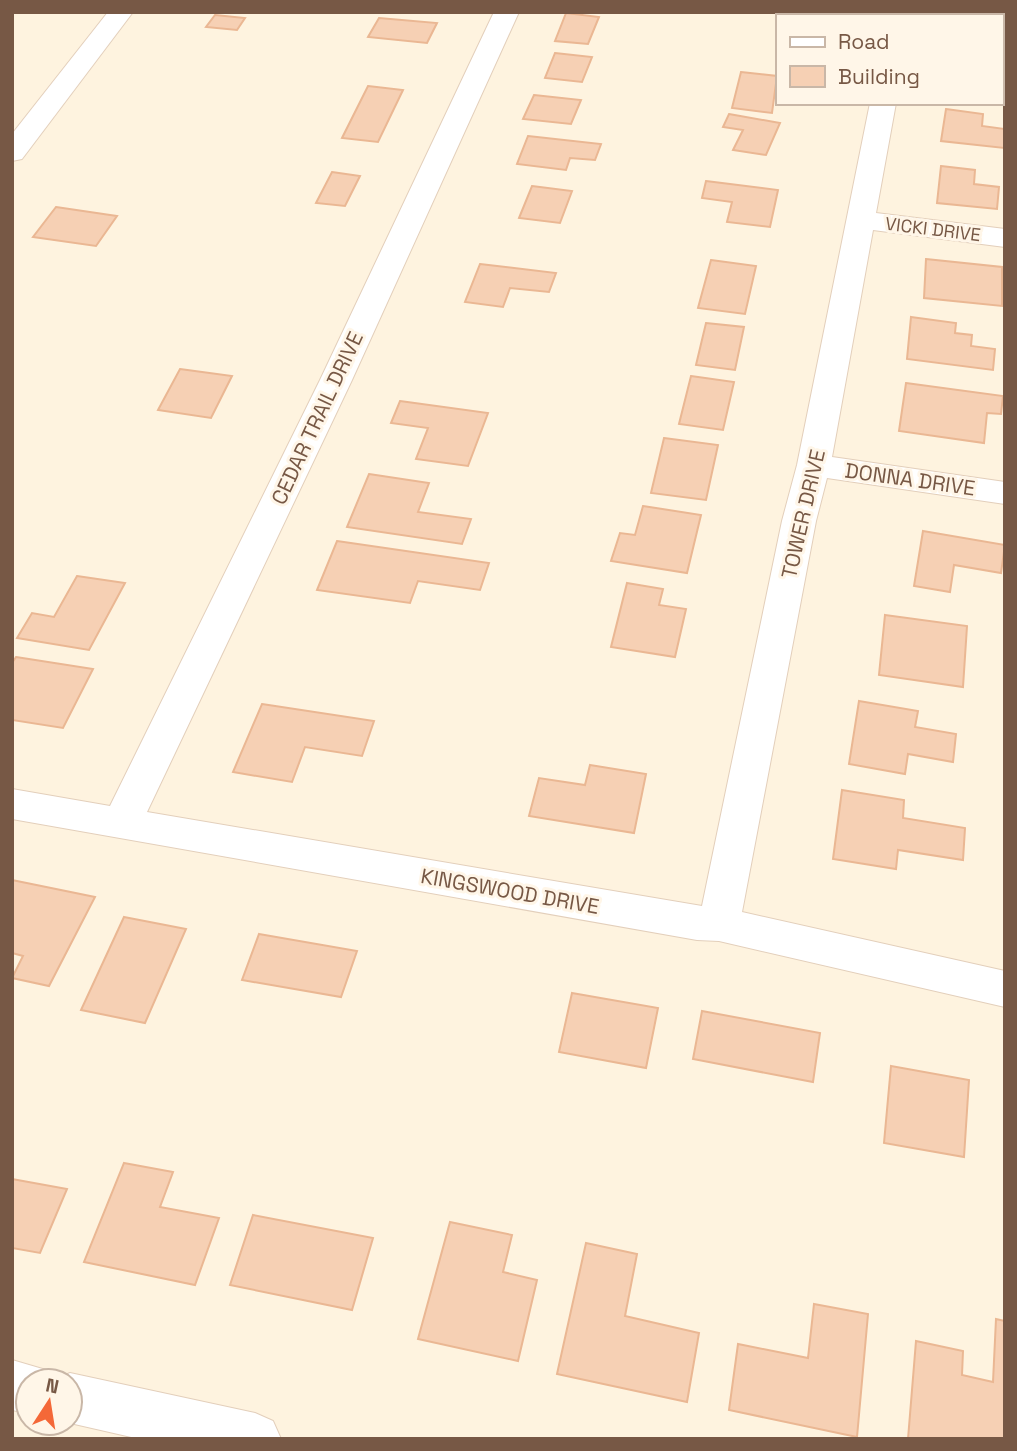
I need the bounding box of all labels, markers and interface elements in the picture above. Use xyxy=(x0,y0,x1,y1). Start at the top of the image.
legend xyxy=(776,14,1003,105)
text: Road xyxy=(838,28,890,55)
text: Building xyxy=(838,63,920,90)
street label: VICKI DRIVE xyxy=(884,212,982,246)
street label: CEDAR TRAIL DRIVE xyxy=(265,327,369,509)
street label: TOWER DRIVE xyxy=(775,447,831,581)
street label: DONNA DRIVE xyxy=(843,456,977,502)
street label: KINGSWOOD DRIVE xyxy=(419,862,601,920)
north arrow xyxy=(14,1367,84,1437)
text: N xyxy=(44,1372,61,1399)

